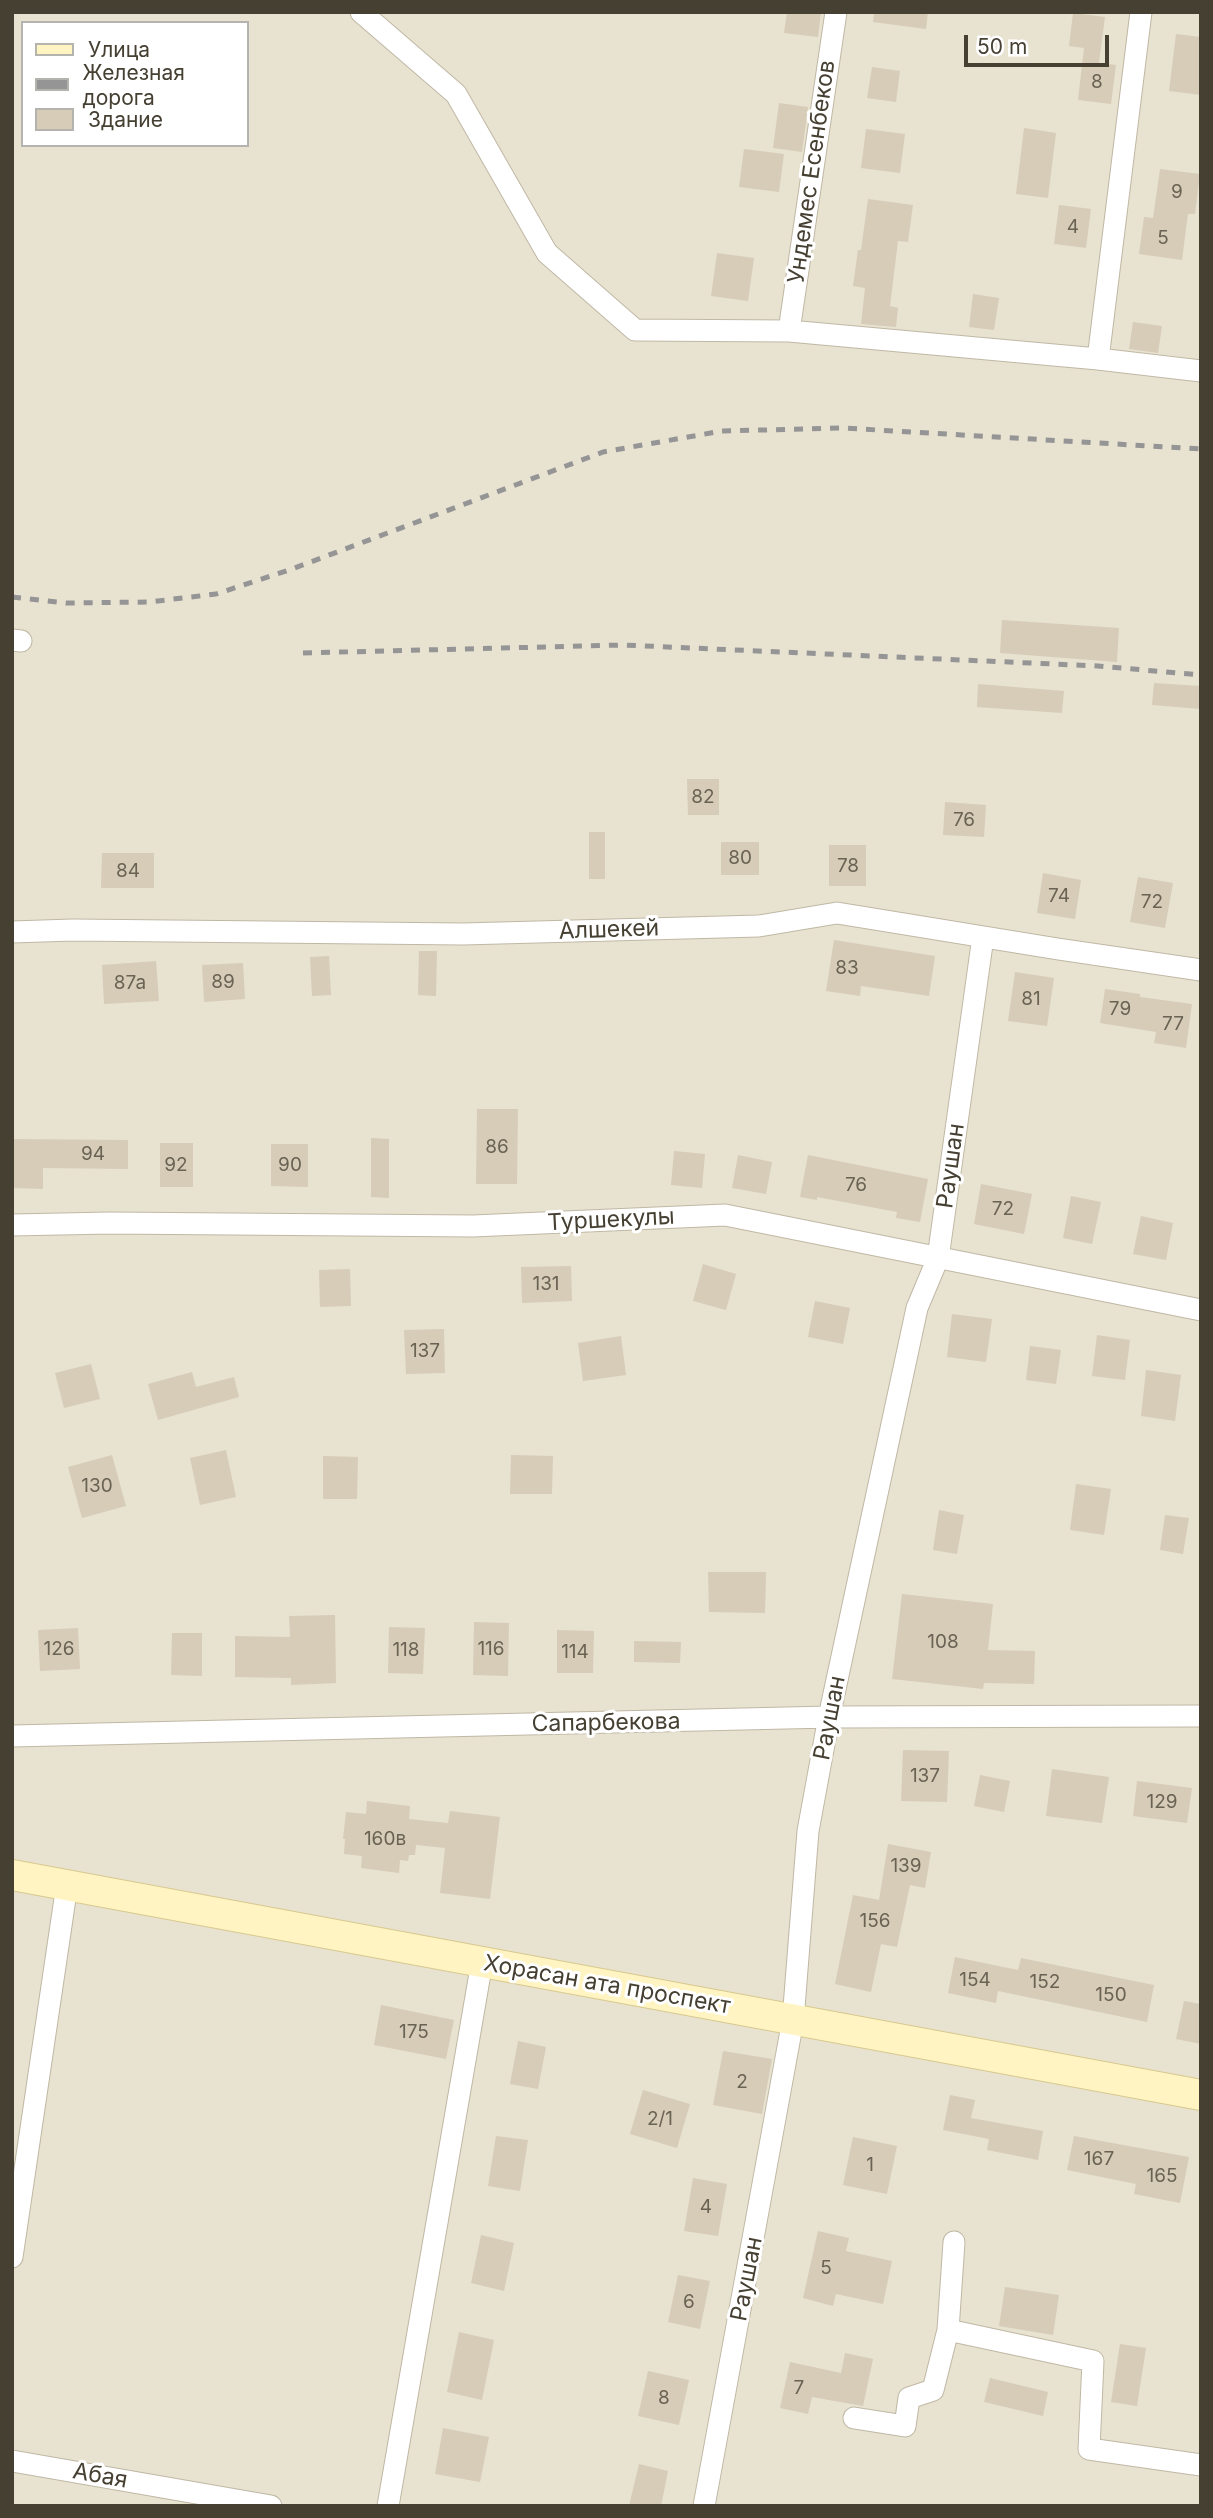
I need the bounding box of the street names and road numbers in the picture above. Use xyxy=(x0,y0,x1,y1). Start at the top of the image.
street label: Ундемес Есенбеков xyxy=(783,58,841,286)
street label: Алшекей xyxy=(558,914,660,946)
street label: Раушан xyxy=(931,1122,971,1210)
street label: Туршекулы xyxy=(547,1203,675,1237)
street label: Раушан xyxy=(808,1673,852,1763)
street label: Сапарбекова xyxy=(531,1708,681,1738)
street label: Хорасан ата проспект xyxy=(481,1950,733,2020)
street label: Раушан xyxy=(725,2234,769,2324)
street label: Абая xyxy=(70,2458,130,2494)

